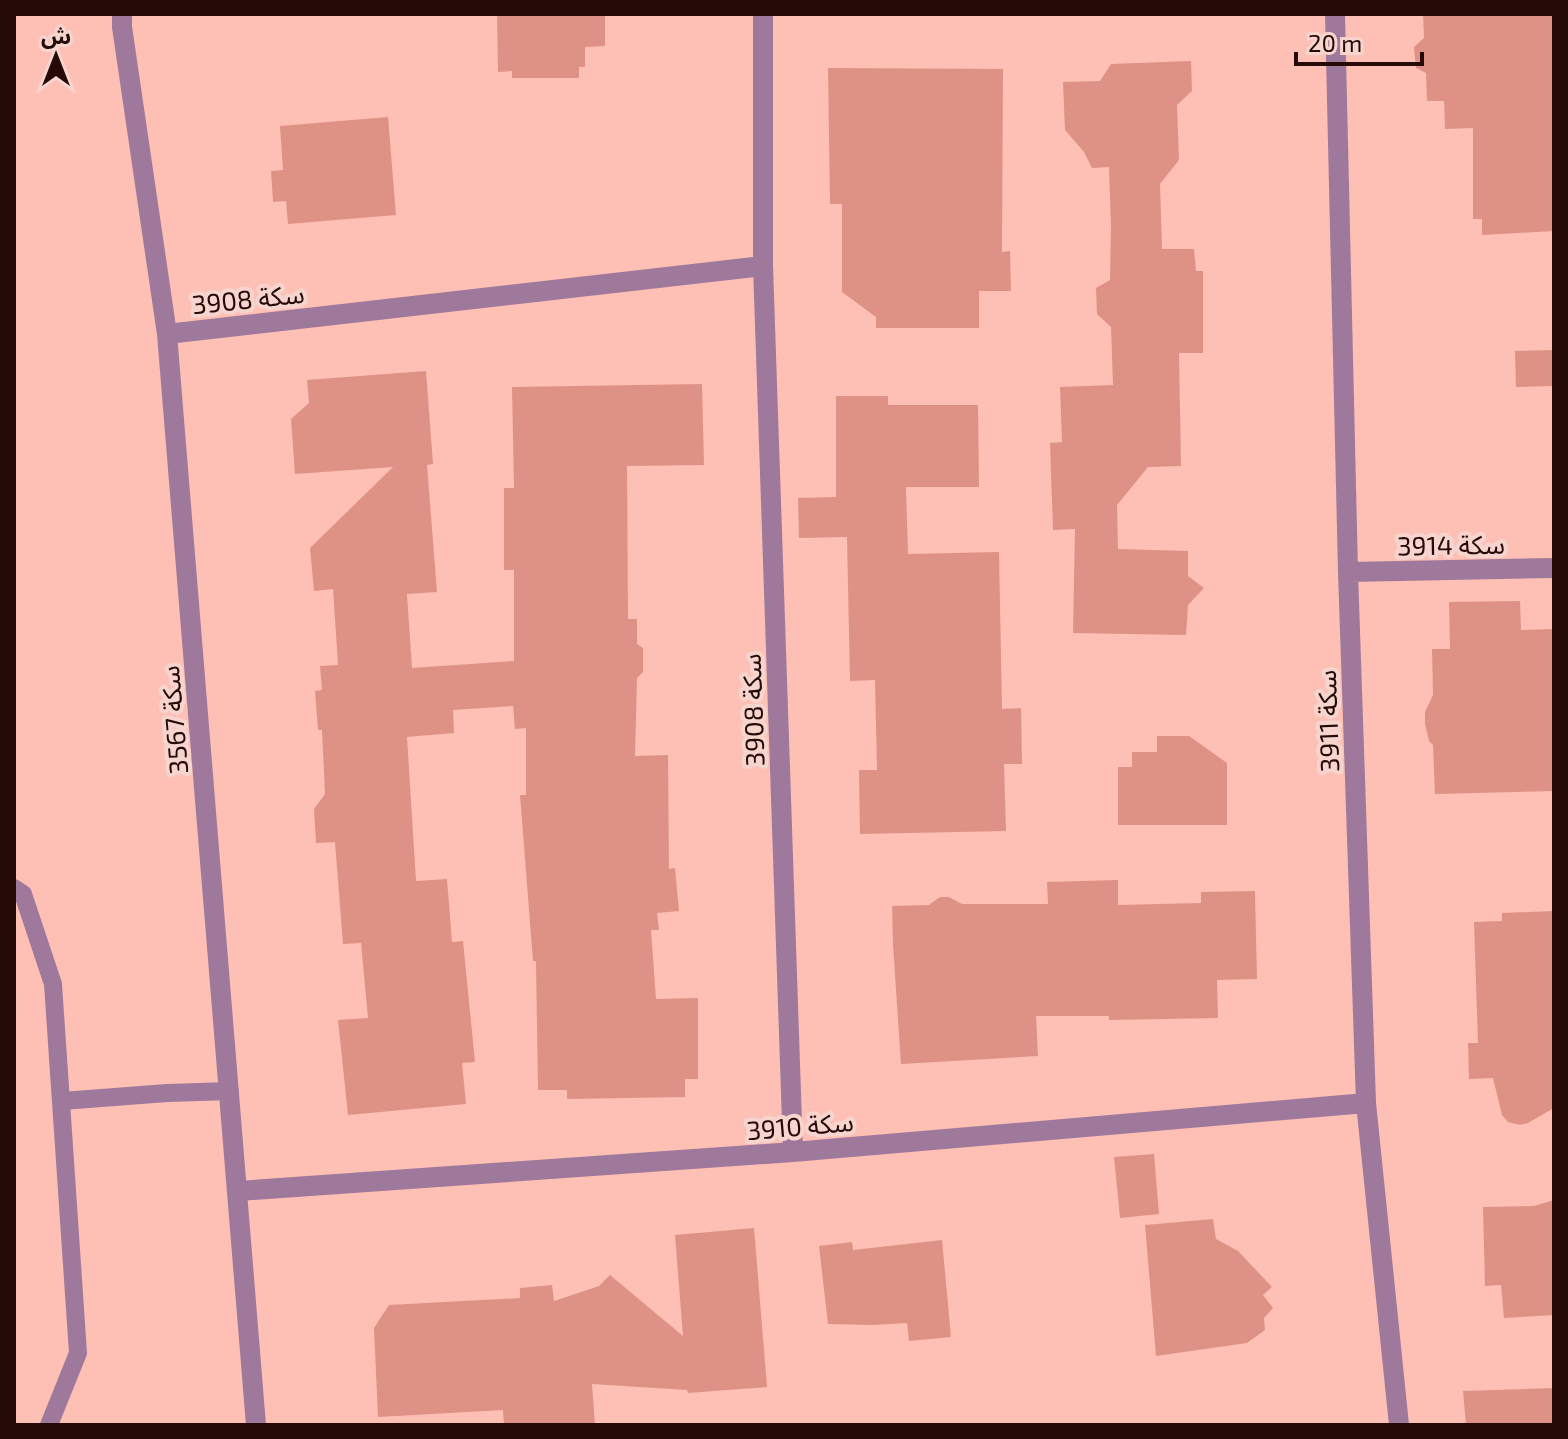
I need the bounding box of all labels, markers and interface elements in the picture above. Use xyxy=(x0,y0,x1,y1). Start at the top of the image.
north arrow xyxy=(16,16,96,96)
scale bar xyxy=(1296,16,1422,66)
text: ش xyxy=(41,22,71,49)
text: 20 m xyxy=(1308,28,1362,57)
street label: سكة 3908 xyxy=(190,277,306,319)
street label: سكة 3914 xyxy=(1397,528,1505,560)
street label: سكة 3908 xyxy=(735,653,769,767)
street label: سكة 3567 xyxy=(153,665,193,775)
street label: سكة 3911 xyxy=(1310,669,1344,773)
street label: سكة 3910 xyxy=(745,1105,855,1145)

